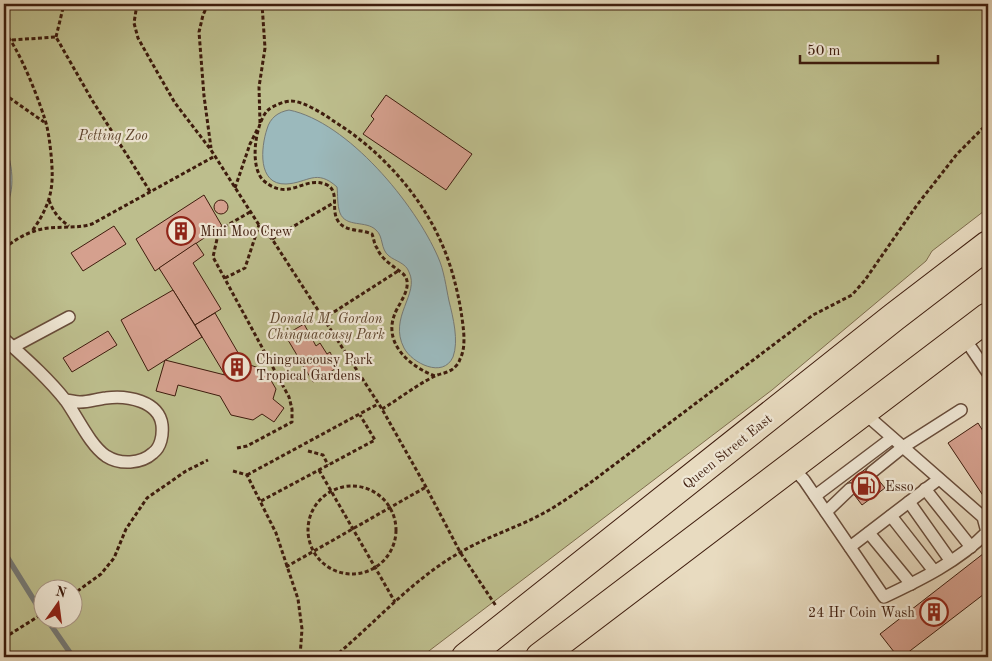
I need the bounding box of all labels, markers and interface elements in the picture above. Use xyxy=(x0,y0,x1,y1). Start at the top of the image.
scale bar xyxy=(800,32,937,64)
text: 50 m xyxy=(807,44,841,59)
park label: Petting Zoo xyxy=(77,129,148,144)
building icon: Mini Moo Crew xyxy=(166,216,196,246)
place label: Mini Moo Crew xyxy=(200,225,293,239)
park label: Donald M. Gordon Chinguacousy Park xyxy=(267,312,385,343)
building icon: Chinguacousy Park Tropical Gardens xyxy=(222,352,252,382)
place label: Chinguacousy Park Tropical Gardens xyxy=(256,353,373,383)
street label: Queen Street East xyxy=(680,412,775,492)
fuel station icon: Esso xyxy=(851,471,881,501)
place label: Esso xyxy=(885,480,914,494)
north arrow xyxy=(32,578,82,628)
text: N xyxy=(54,584,68,601)
building icon: 24 Hr Coin Wash xyxy=(919,597,949,627)
place label: 24 Hr Coin Wash xyxy=(808,606,915,620)

